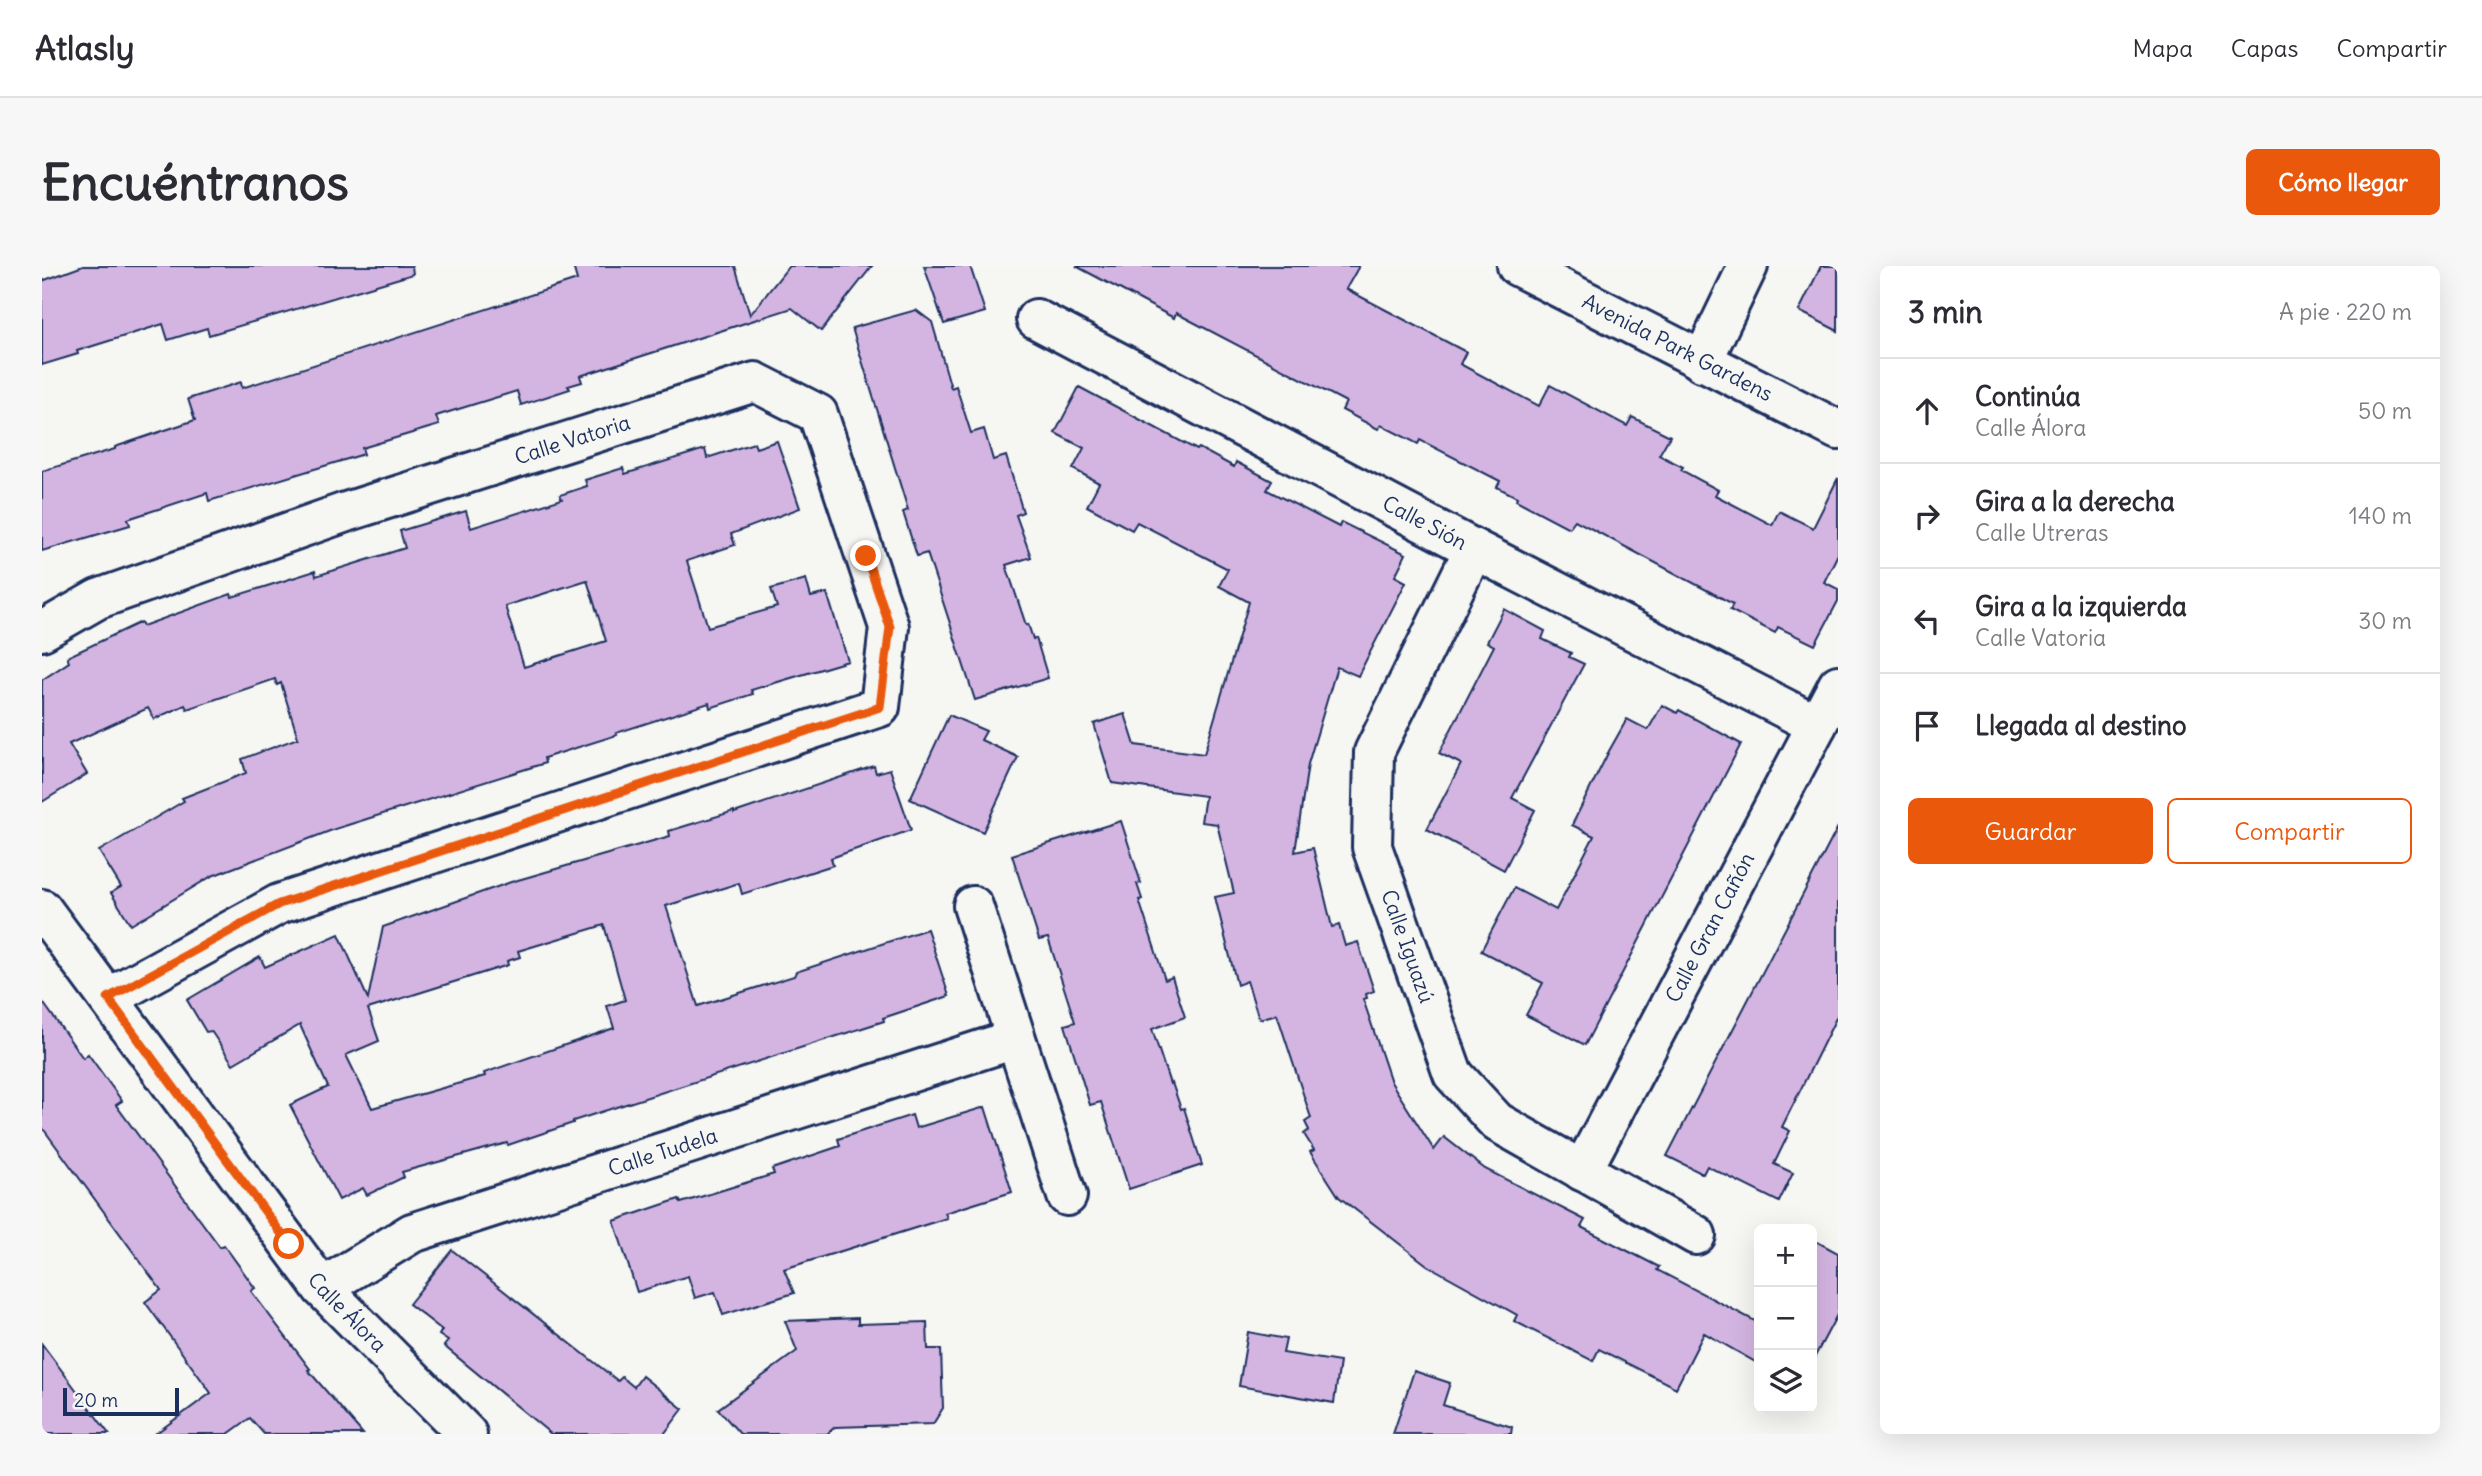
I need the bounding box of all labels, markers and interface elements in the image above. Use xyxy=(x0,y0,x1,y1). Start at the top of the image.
text: Atlasly xyxy=(35,27,134,69)
text: Mapa xyxy=(2132,33,2193,63)
text: Capas xyxy=(2231,33,2298,63)
text: Compartir xyxy=(2336,33,2447,63)
button: Cómo llegar xyxy=(2246,149,2440,215)
text: Encuéntranos xyxy=(42,152,349,213)
street label: Avenida Park Gardens xyxy=(1578,288,1777,407)
text: 3 min xyxy=(1908,293,1983,331)
text: A pie · 220 m xyxy=(2279,297,2412,326)
text: Continúa xyxy=(1975,380,2081,413)
icon: ahead xyxy=(1908,392,1946,430)
text: 50 m xyxy=(2358,396,2412,425)
street label: Calle Vatoria xyxy=(511,409,634,471)
text: Calle Álora xyxy=(1975,413,2086,442)
text: Gira a la derecha xyxy=(1975,485,2175,518)
street label: Calle Sión xyxy=(1378,489,1472,556)
icon: right xyxy=(1908,497,1946,535)
text: 140 m xyxy=(2349,501,2412,530)
text: Calle Utreras xyxy=(1975,518,2109,547)
route end xyxy=(850,540,881,571)
text: Gira a la izquierda xyxy=(1975,590,2187,623)
icon: left xyxy=(1908,602,1946,640)
text: 30 m xyxy=(2358,606,2412,635)
text: Calle Vatoria xyxy=(1975,623,2106,652)
icon: arrive xyxy=(1908,707,1946,745)
text: Llegada al destino xyxy=(1975,709,2187,742)
button: Guardar xyxy=(1908,798,2153,864)
button: Compartir xyxy=(2167,798,2412,864)
street label: Calle Gran Cañón xyxy=(1659,848,1760,1007)
street label: Calle Iguazú xyxy=(1375,886,1441,1007)
street label: Calle Tudela xyxy=(605,1122,721,1182)
map controls xyxy=(1754,1224,1817,1413)
button: + xyxy=(1754,1224,1817,1287)
route start xyxy=(273,1228,304,1259)
street label: Calle Álora xyxy=(302,1267,392,1358)
button: − xyxy=(1754,1287,1817,1350)
button: layers xyxy=(1754,1350,1817,1413)
scale bar xyxy=(63,1385,178,1417)
text: 20 m xyxy=(74,1388,118,1412)

